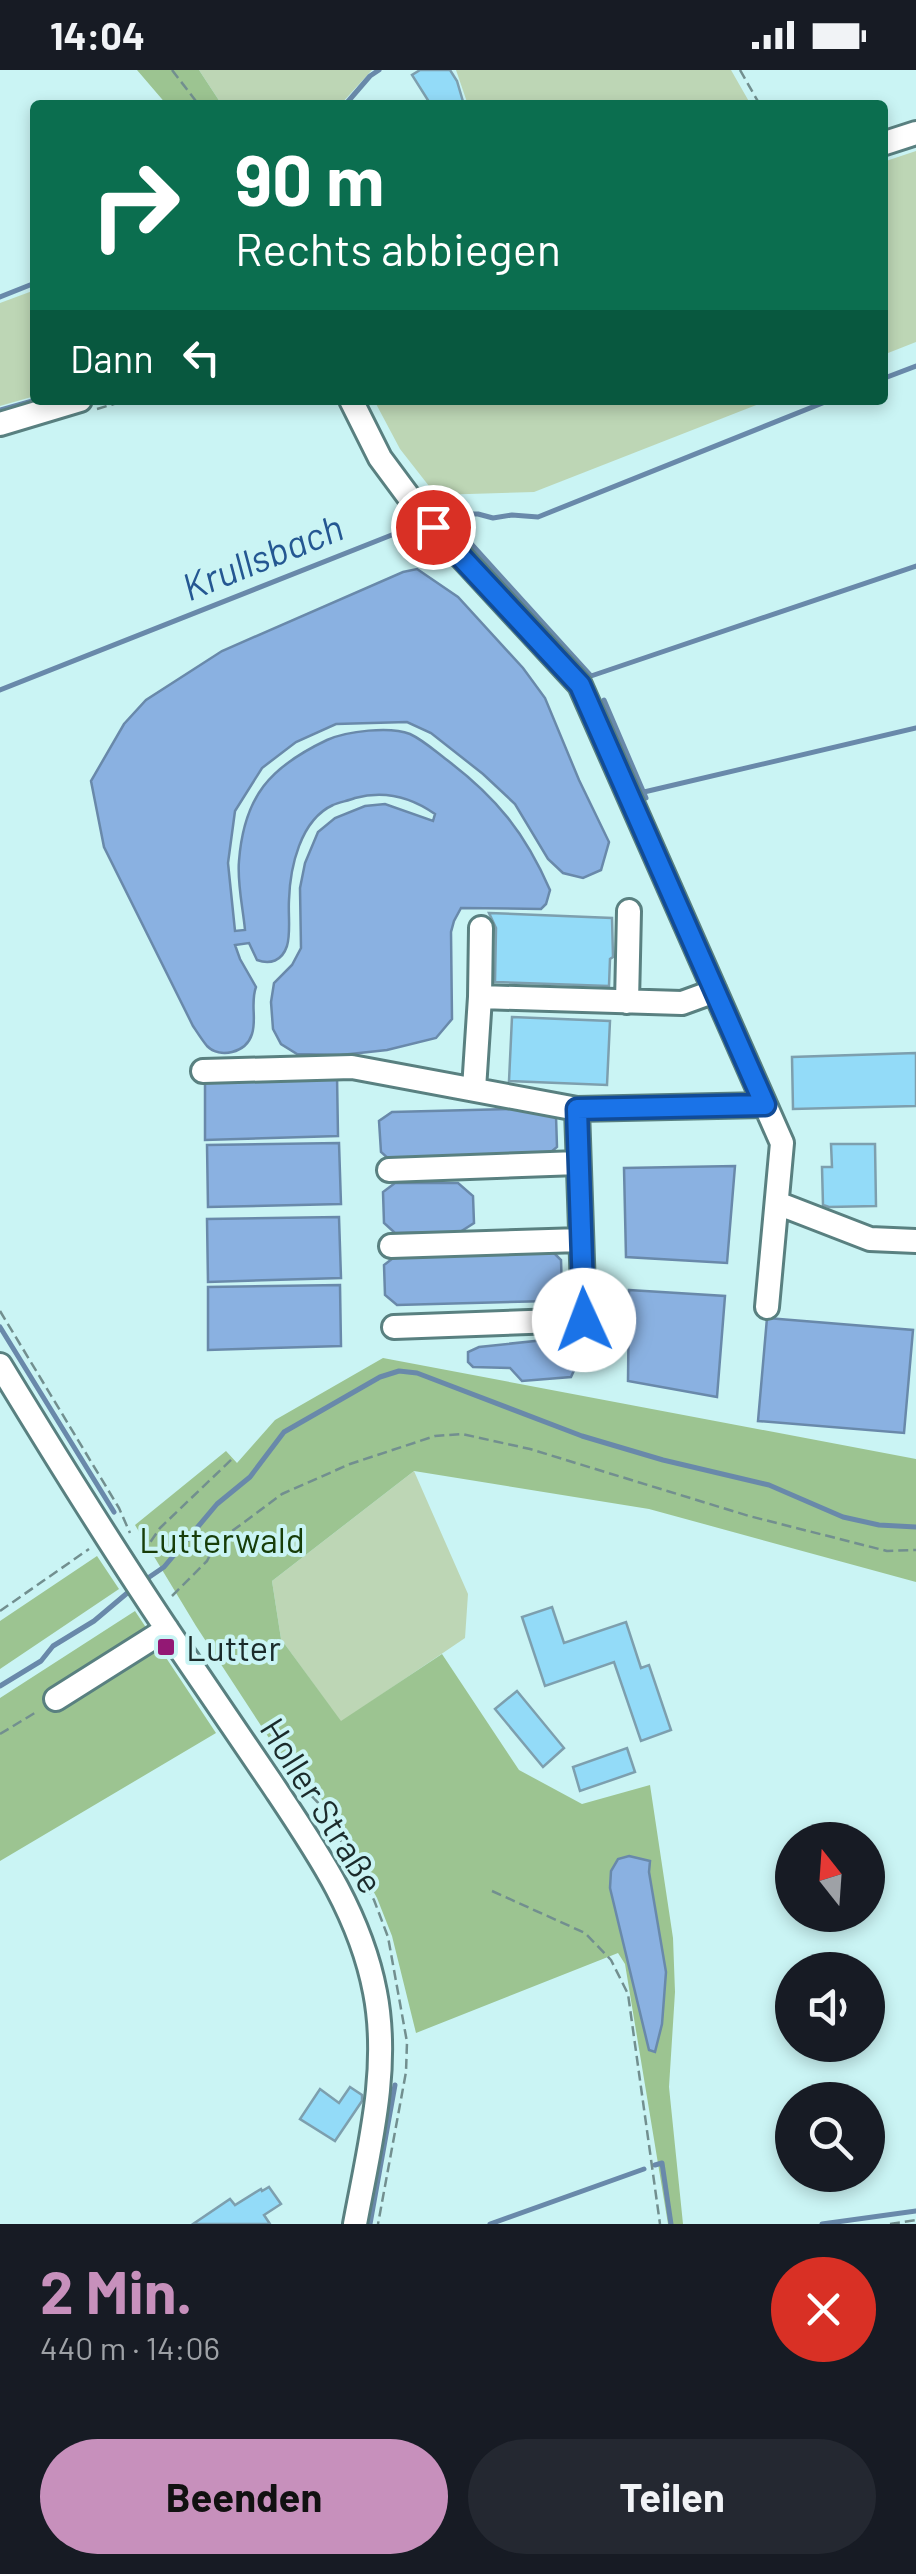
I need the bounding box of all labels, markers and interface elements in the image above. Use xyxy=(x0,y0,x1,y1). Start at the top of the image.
text: 14:04 xyxy=(50,12,145,58)
text: 90 m xyxy=(235,136,385,220)
icon: right xyxy=(70,140,200,270)
text: Rechts abbiegen xyxy=(235,221,561,275)
icon: left xyxy=(174,330,229,385)
text: Dann xyxy=(70,335,154,381)
pin xyxy=(391,485,476,570)
icon: arrive xyxy=(406,500,461,555)
water label: Krullsbach xyxy=(175,503,349,609)
position arrow xyxy=(532,1268,636,1372)
park label: Lutterwald xyxy=(139,1518,305,1560)
place label: Lutter xyxy=(186,1626,281,1668)
marker: Lutter xyxy=(155,1636,177,1658)
street label: Holler Straße xyxy=(253,1710,393,1900)
north arrow xyxy=(775,1822,885,1932)
map controls xyxy=(775,1822,885,2192)
button: sound xyxy=(775,1952,885,2062)
button: search xyxy=(775,2082,885,2192)
text: 2 Min. xyxy=(40,2254,192,2326)
button: close xyxy=(771,2257,876,2362)
text: 440 m · 14:06 xyxy=(40,2328,220,2366)
button: Beenden xyxy=(40,2439,448,2554)
button: Teilen xyxy=(468,2439,876,2554)

